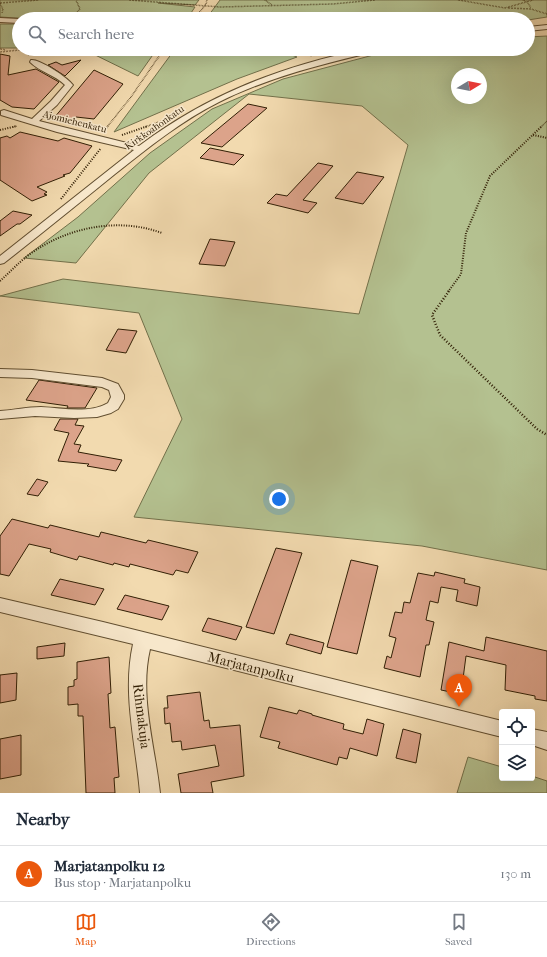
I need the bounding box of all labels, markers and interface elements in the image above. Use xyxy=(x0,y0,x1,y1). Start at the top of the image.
search box xyxy=(12,12,535,56)
icon: search xyxy=(26,23,48,45)
text: Search here xyxy=(58,25,134,43)
north arrow xyxy=(451,68,487,104)
street label: Kirkkoahonkatu xyxy=(123,103,187,153)
street label: Ajomiehenkatu xyxy=(41,108,108,136)
your location xyxy=(269,489,289,509)
street label: Marjatanpolku xyxy=(206,649,296,686)
pin: A xyxy=(446,674,472,707)
street label: Rihmakuja xyxy=(129,683,154,750)
map controls xyxy=(499,709,535,781)
button: locate xyxy=(499,709,535,745)
button: layers xyxy=(499,745,535,781)
text: Nearby xyxy=(16,809,70,829)
text: Marjatanpolku 12 xyxy=(54,857,165,875)
text: A xyxy=(25,866,33,881)
text: 130 m xyxy=(500,866,531,881)
text: Bus stop · Marjatanpolku xyxy=(54,875,191,890)
tab: Map xyxy=(75,911,97,948)
tab: Directions xyxy=(246,911,296,948)
tab: Saved xyxy=(445,911,472,948)

